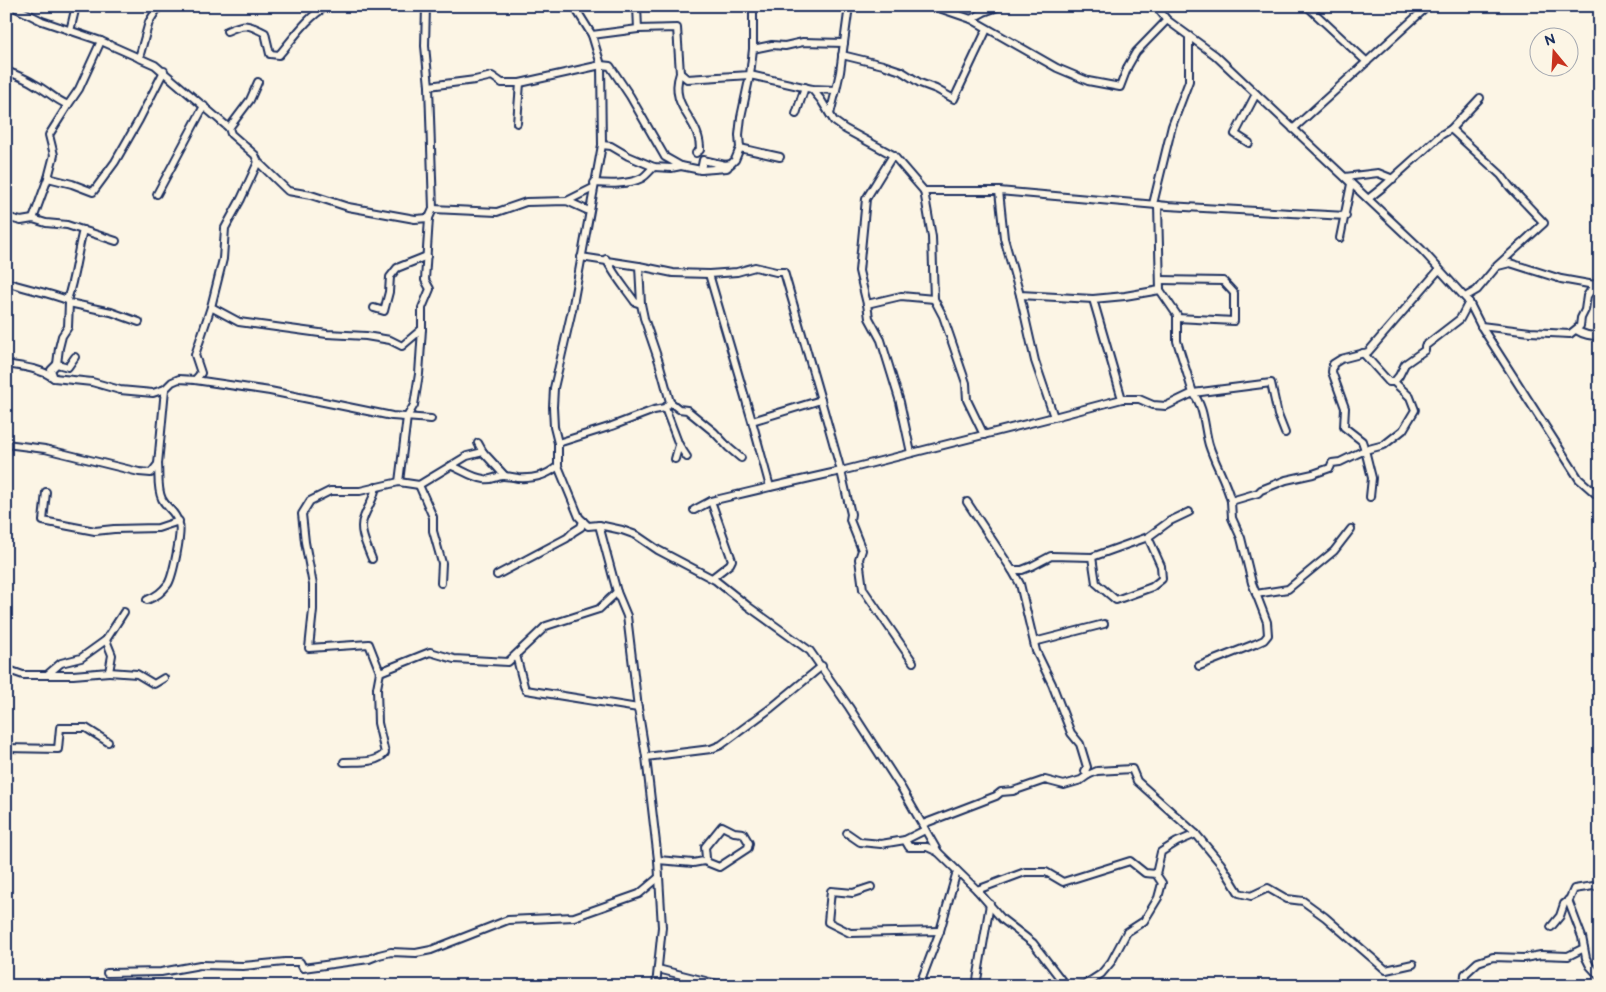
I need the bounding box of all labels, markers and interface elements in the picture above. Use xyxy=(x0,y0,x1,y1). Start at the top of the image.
north arrow xyxy=(1528,28,1578,78)
text: N xyxy=(1543,30,1558,50)

